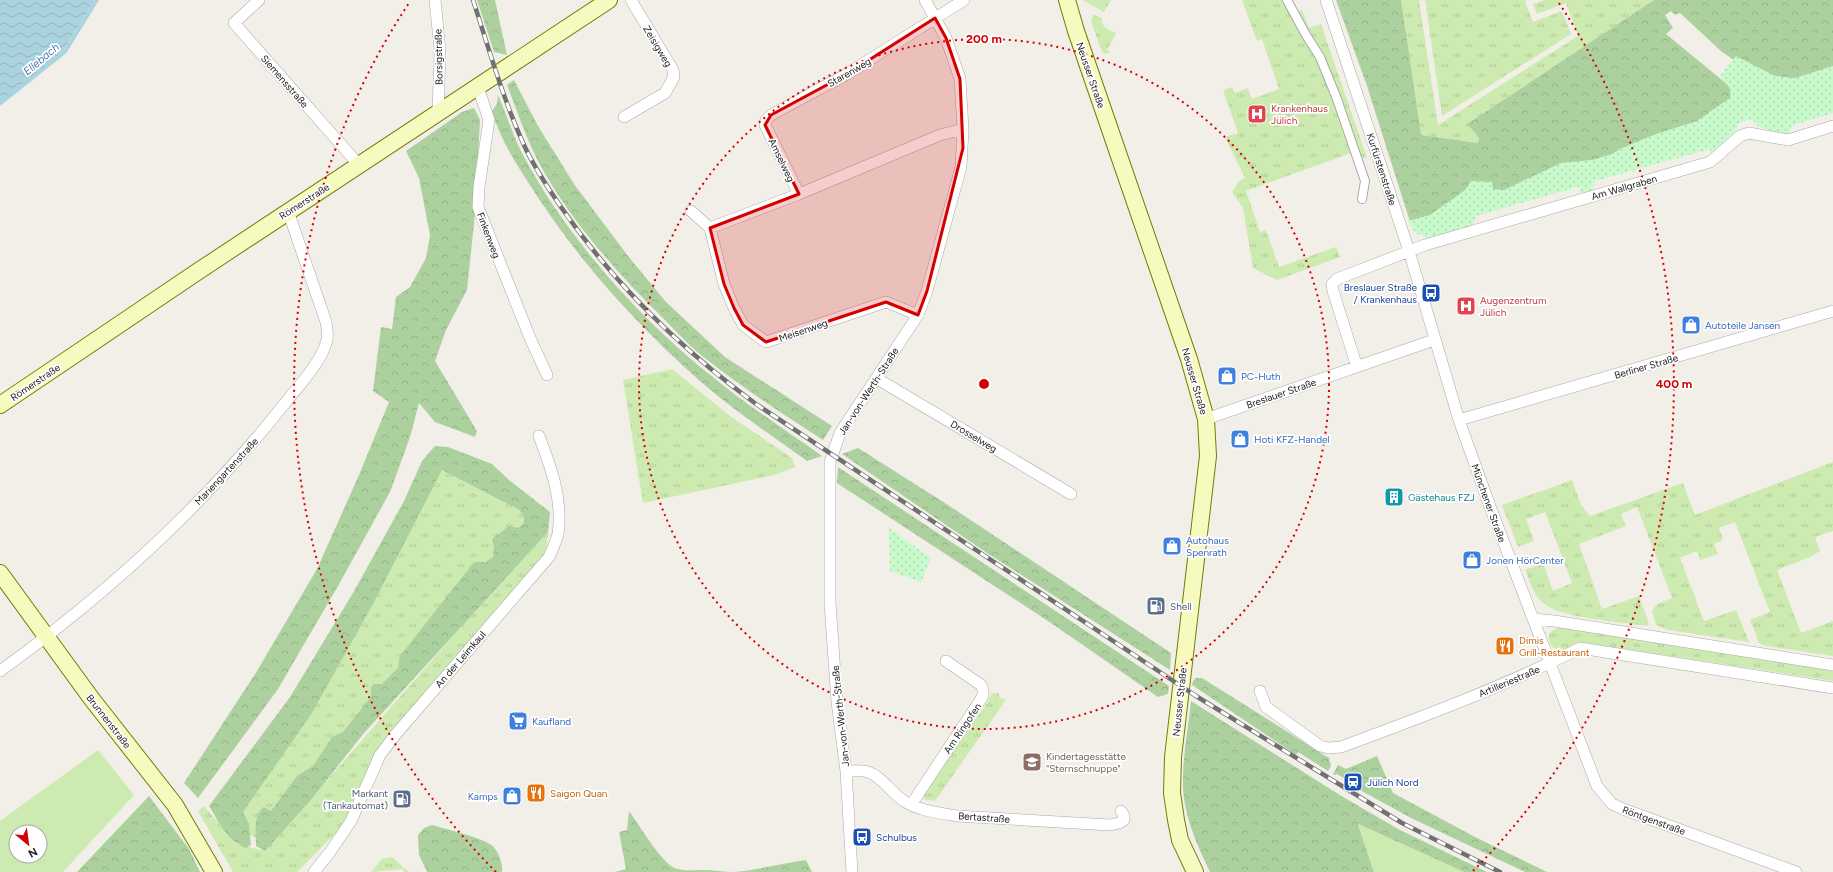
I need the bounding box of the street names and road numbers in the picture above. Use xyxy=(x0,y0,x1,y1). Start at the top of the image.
street label: Zeisigweg xyxy=(640,23,675,69)
street label: Borsigstraße xyxy=(432,28,445,85)
street label: Neusser Straße xyxy=(1073,40,1108,110)
street label: Siemensstraße xyxy=(258,52,312,111)
street label: Starenweg xyxy=(825,55,874,90)
street label: Kurfürstenstraße xyxy=(1364,131,1399,207)
street label: Amselweg xyxy=(765,136,798,184)
street label: Am Wallgraben xyxy=(1590,172,1659,203)
street label: Römerstraße xyxy=(277,180,332,223)
street label: Finkenweg xyxy=(474,210,503,260)
street label: Meisenweg xyxy=(777,316,829,345)
street label: Jan-von-Werth-Straße xyxy=(835,345,902,437)
street label: Neusser Straße xyxy=(1179,346,1210,417)
street label: Berliner Straße xyxy=(1613,351,1680,382)
street label: Römerstraße xyxy=(8,361,63,404)
street label: Breslauer Straße xyxy=(1244,375,1318,412)
street label: Drosselweg xyxy=(948,417,1000,455)
street label: Mariengartenstraße xyxy=(192,435,261,508)
street label: Münchener Straße xyxy=(1468,462,1509,545)
street label: An der Leimkaul xyxy=(432,628,489,690)
street label: Artilleriestraße xyxy=(1477,663,1542,700)
street label: Jan-von-Werth-Straße xyxy=(829,664,852,767)
street label: Neusser Straße xyxy=(1169,667,1190,737)
street label: Brunnenstraße xyxy=(83,692,134,751)
street label: Am Ringofen xyxy=(941,700,984,756)
street label: Röntgenstraße xyxy=(1620,803,1688,838)
street label: Bertastraße xyxy=(958,809,1011,826)

